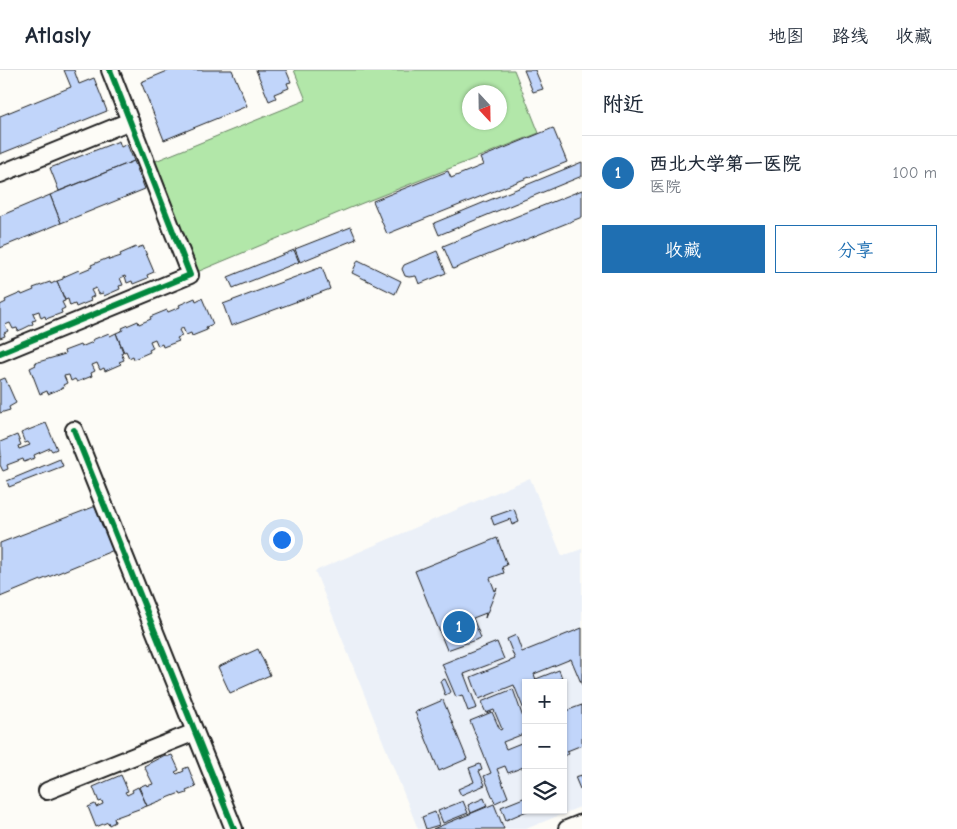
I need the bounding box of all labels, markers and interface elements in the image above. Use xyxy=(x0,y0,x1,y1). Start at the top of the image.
text: Atlasly xyxy=(25,21,91,49)
text: 地图 xyxy=(768,26,804,47)
text: 路线 xyxy=(832,26,868,47)
text: 收藏 xyxy=(896,26,932,47)
north arrow xyxy=(462,85,507,130)
text: 附近 xyxy=(602,92,644,116)
text: 西北大学第一医院 xyxy=(649,153,801,175)
text: 1 xyxy=(615,164,621,182)
text: 100 m xyxy=(893,164,937,182)
text: 医院 xyxy=(649,178,681,196)
button: 收藏 xyxy=(602,225,765,273)
button: 分享 xyxy=(775,225,937,273)
your location xyxy=(269,527,295,553)
pin: 1 xyxy=(443,608,475,646)
map controls xyxy=(522,679,567,814)
button: + xyxy=(522,679,567,724)
button: − xyxy=(522,724,567,769)
button: layers xyxy=(522,769,567,814)

